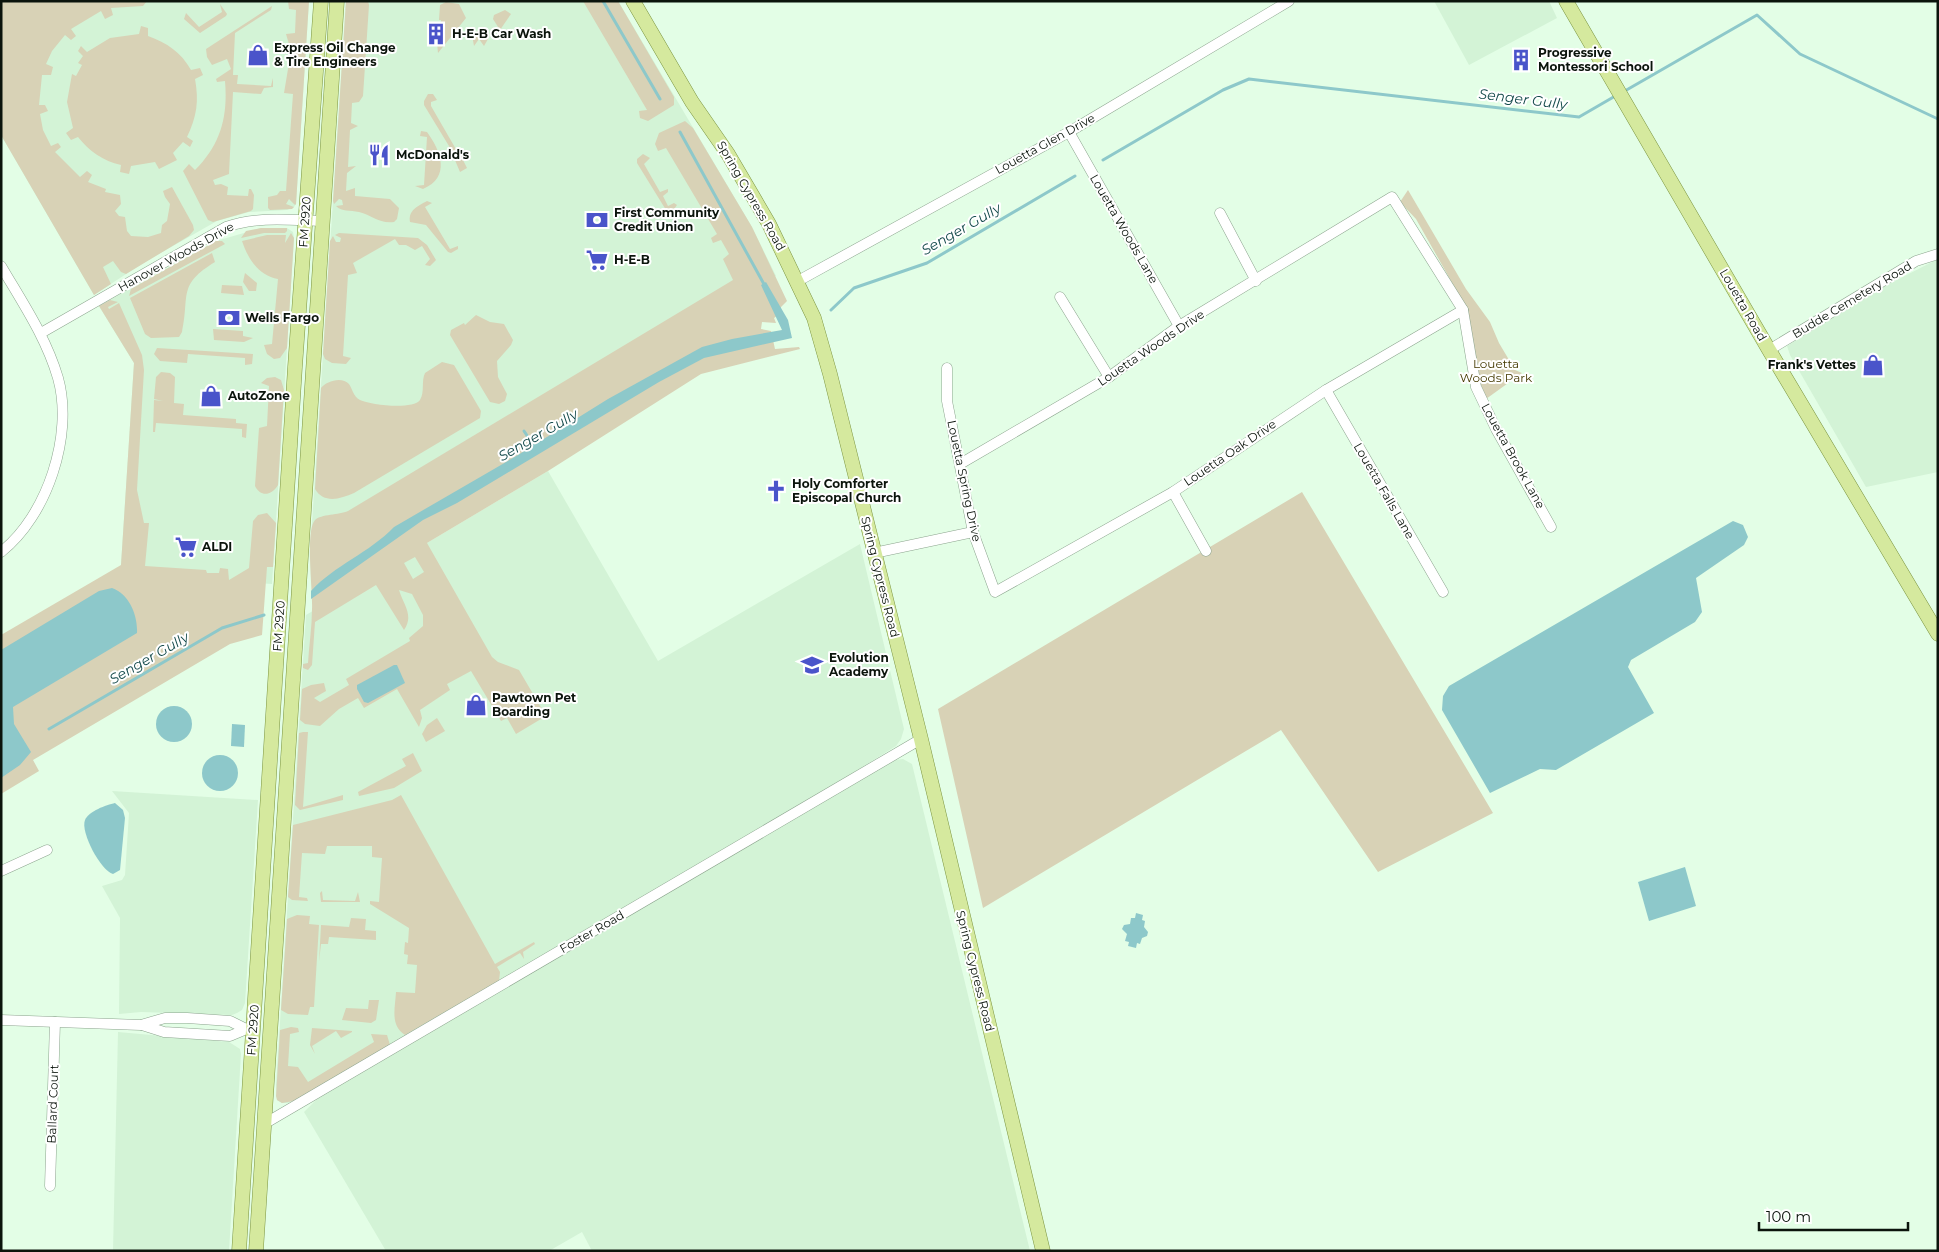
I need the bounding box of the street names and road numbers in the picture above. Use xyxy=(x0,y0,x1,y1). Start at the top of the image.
street label: Louetta Glen Drive xyxy=(992,110,1097,177)
street label: Spring Cypress Road xyxy=(714,138,789,253)
street label: Louetta Woods Lane xyxy=(1087,171,1162,286)
street label: FM 2920 xyxy=(295,196,314,248)
street label: Hanover Woods Drive xyxy=(115,218,236,295)
street label: Budde Cemetery Road xyxy=(1789,258,1914,341)
street label: Louetta Road xyxy=(1717,266,1770,343)
street label: Louetta Woods Drive xyxy=(1094,306,1207,389)
street label: Louetta Brook Lane xyxy=(1478,401,1549,511)
street label: Louetta Oak Drive xyxy=(1181,416,1279,489)
street label: Louetta Spring Drive xyxy=(944,419,985,543)
street label: Louetta Falls Lane xyxy=(1351,440,1418,542)
street label: Spring Cypress Road xyxy=(858,515,903,639)
street label: FM 2920 xyxy=(269,600,288,652)
street label: Foster Road xyxy=(557,907,627,956)
street label: Spring Cypress Road xyxy=(953,909,998,1033)
street label: FM 2920 xyxy=(243,1004,262,1056)
street label: Ballard Court xyxy=(44,1064,61,1144)

